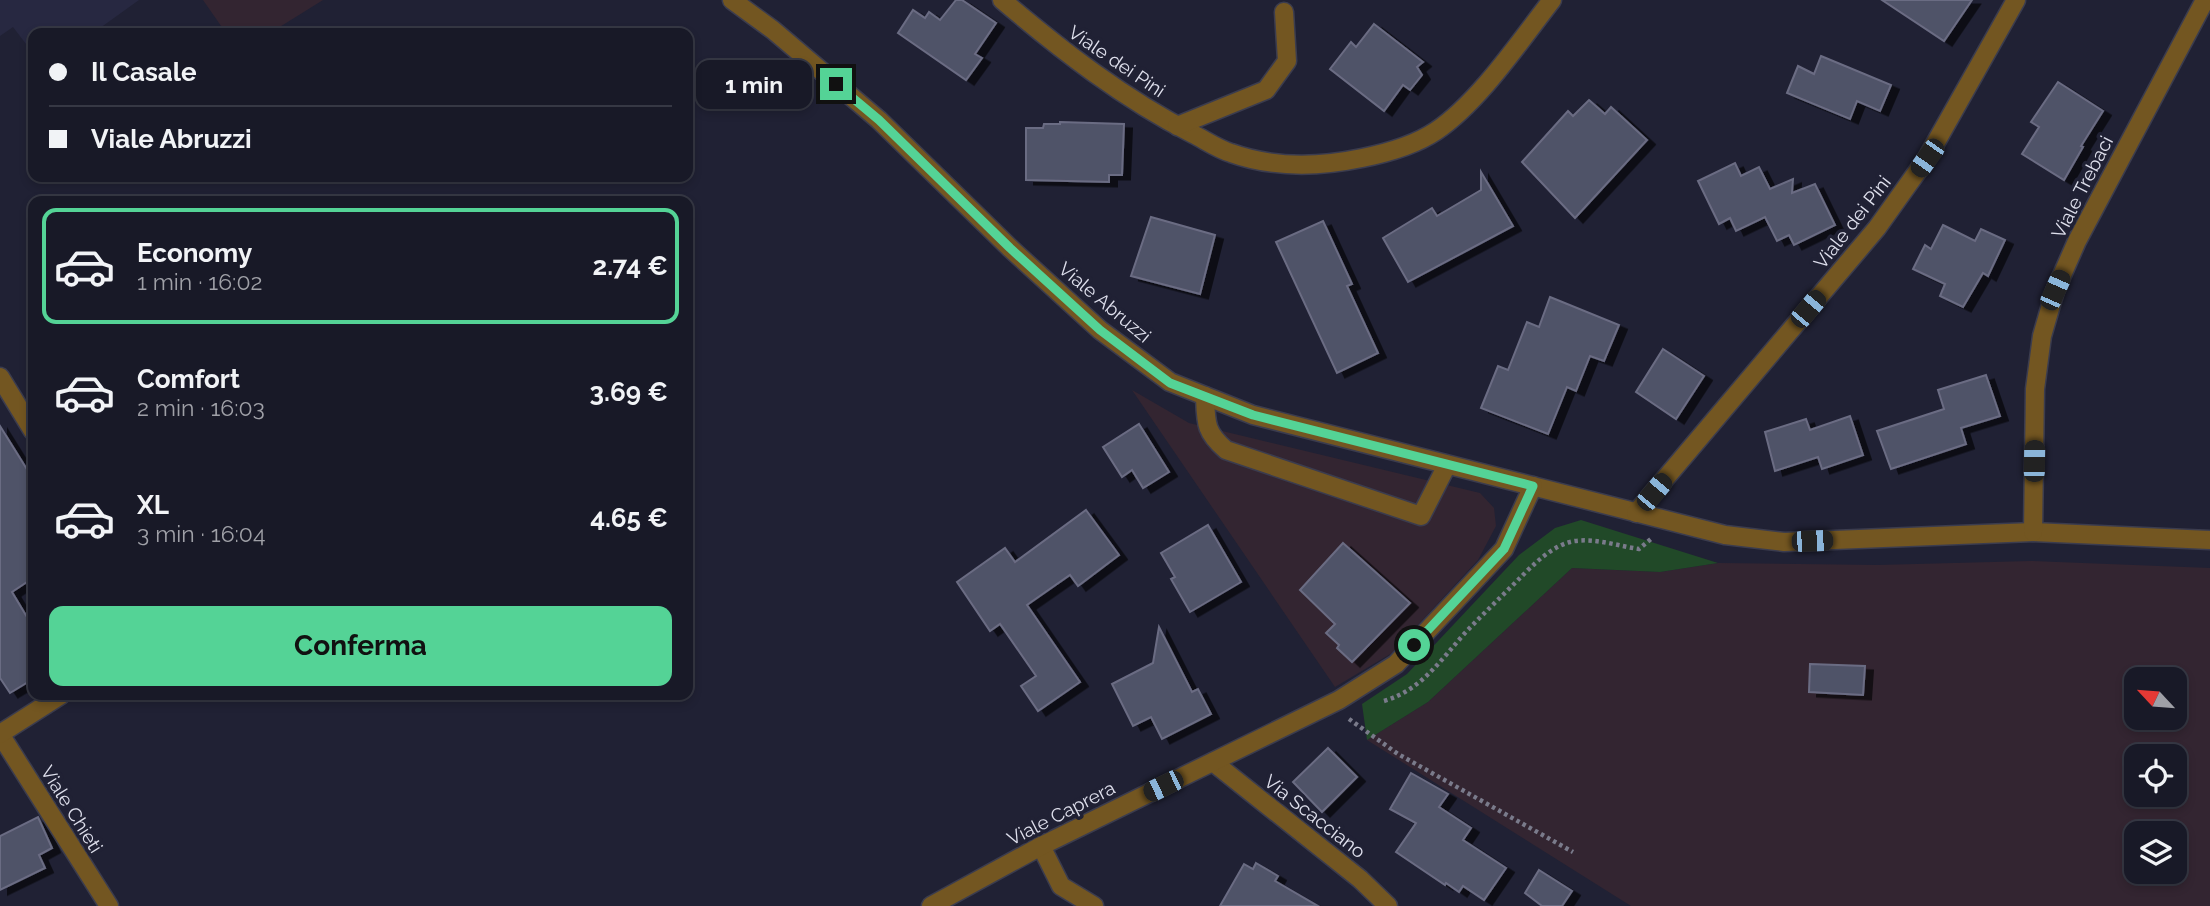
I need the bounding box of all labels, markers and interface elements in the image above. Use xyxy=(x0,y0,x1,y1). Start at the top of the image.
street label: Viale dei Pini xyxy=(1065,21,1169,101)
text: Il Casale xyxy=(91,57,197,87)
callout: 1 min xyxy=(696,60,812,108)
route end xyxy=(820,68,852,100)
text: 1 min xyxy=(725,71,783,98)
text: Viale Abruzzi xyxy=(91,124,252,154)
street label: Viale Trebaci xyxy=(2047,132,2117,242)
car xyxy=(1907,135,1948,181)
street label: Viale dei Pini xyxy=(1809,171,1895,273)
icon: car xyxy=(53,235,116,298)
text: Economy xyxy=(137,238,252,268)
text: 2.74 € xyxy=(593,251,668,281)
street label: Viale Abruzzi xyxy=(1055,257,1155,347)
car xyxy=(2037,267,2074,313)
text: 1 min · 16:02 xyxy=(137,268,262,295)
car xyxy=(1787,286,1830,332)
icon: car xyxy=(53,361,116,424)
text: Comfort xyxy=(137,364,240,394)
text: 3.69 € xyxy=(590,377,668,407)
text: 2 min · 16:03 xyxy=(137,394,265,421)
car xyxy=(2024,440,2045,482)
car xyxy=(1633,469,1676,515)
icon: car xyxy=(53,487,116,550)
text: XL xyxy=(137,490,169,520)
text: 4.65 € xyxy=(590,503,668,533)
text: 3 min · 16:04 xyxy=(137,520,265,547)
car xyxy=(1791,530,1834,552)
button: Conferma xyxy=(49,606,672,686)
route start xyxy=(1398,629,1430,661)
north arrow xyxy=(2124,667,2188,730)
map controls xyxy=(2124,667,2187,884)
button: locate xyxy=(2124,744,2187,807)
street label: Viale Chieti xyxy=(37,761,107,857)
car xyxy=(1140,767,1187,805)
street label: Via Scacciano xyxy=(1260,770,1370,862)
street label: Viale Caprera xyxy=(1003,776,1119,850)
button: layers xyxy=(2124,821,2187,884)

